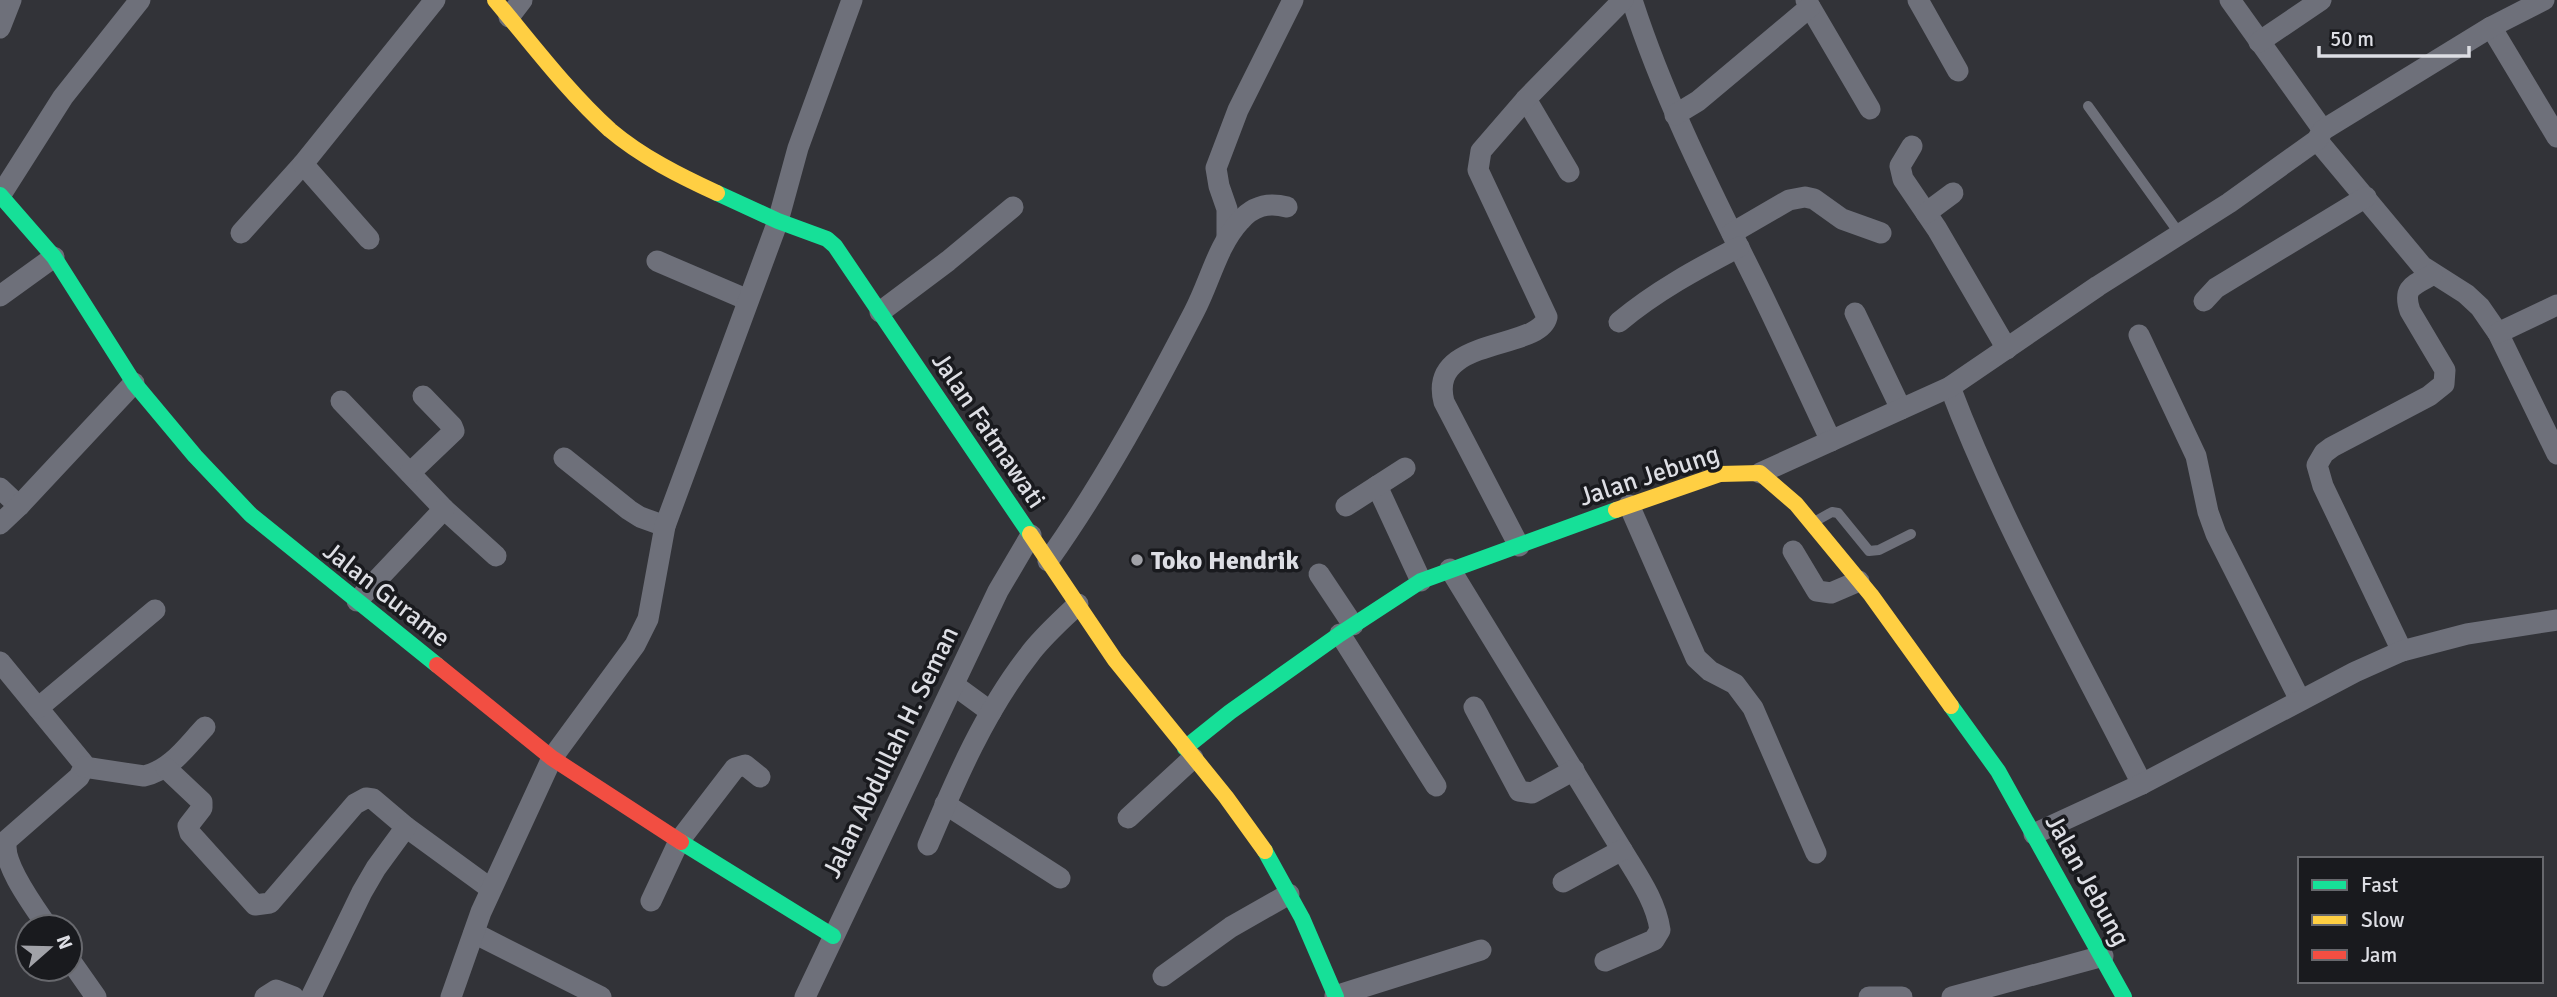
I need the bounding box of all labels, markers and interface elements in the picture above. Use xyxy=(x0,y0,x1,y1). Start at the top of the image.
scale bar xyxy=(2319,14,2470,58)
text: 50 m xyxy=(2330,26,2374,52)
street label: Jalan Fatmawati xyxy=(924,347,1052,515)
street label: Jalan Jebung xyxy=(1575,438,1723,514)
street label: Jalan Gurame xyxy=(317,535,456,654)
place label: Toko Hendrik xyxy=(1151,545,1300,577)
marker: Toko Hendrik xyxy=(1129,552,1145,568)
street label: Jalan Abdullah H. Seman xyxy=(816,621,966,884)
street label: Jalan Jebung xyxy=(2038,809,2136,952)
legend xyxy=(2298,857,2543,983)
text: Fast xyxy=(2361,872,2398,898)
text: Slow xyxy=(2361,907,2405,933)
north arrow xyxy=(14,913,84,983)
text: N xyxy=(50,932,78,953)
text: Jam xyxy=(2361,942,2397,968)

